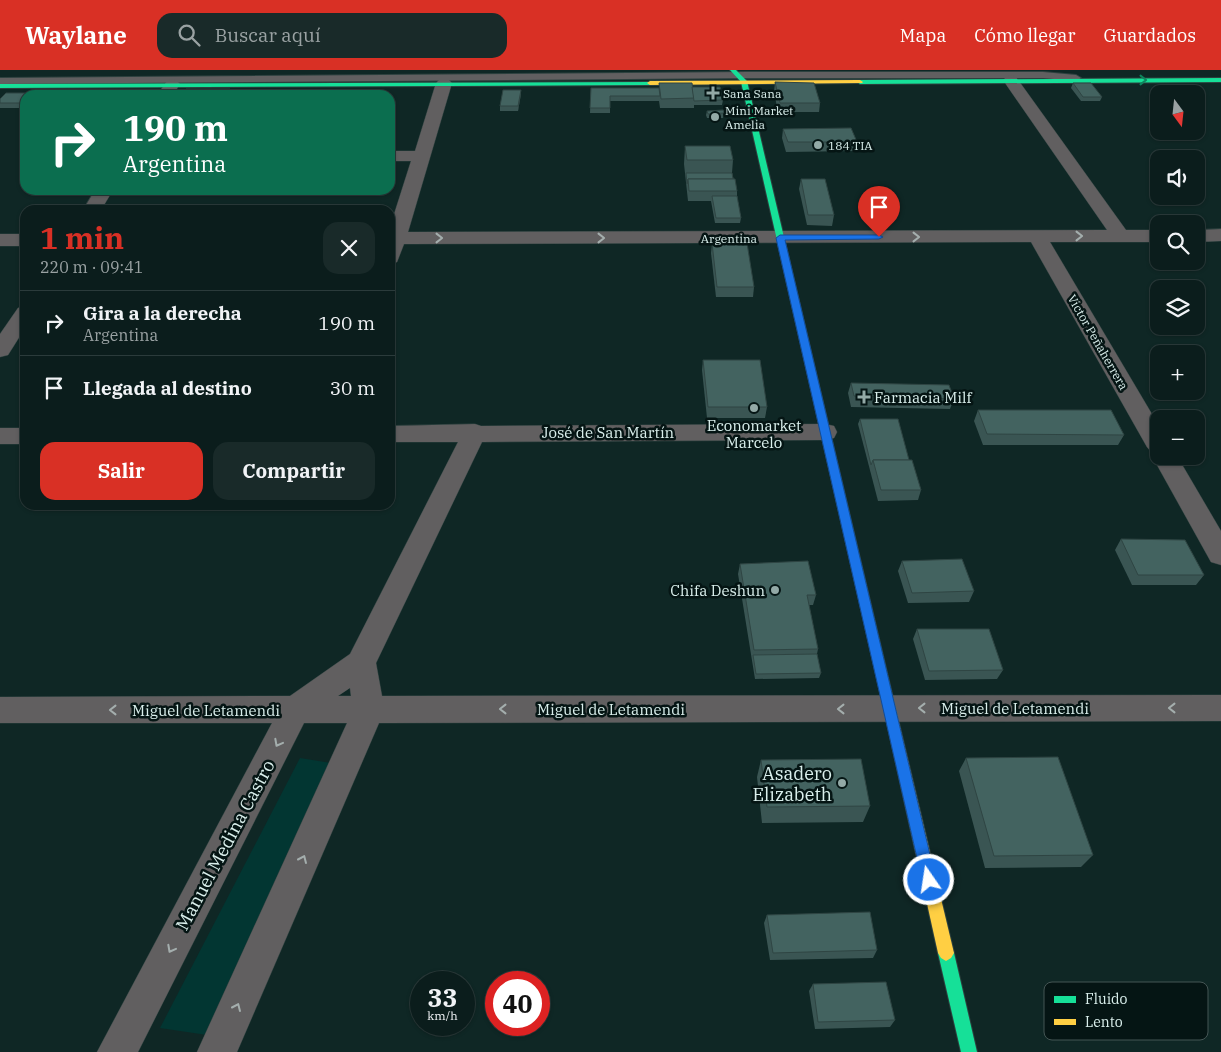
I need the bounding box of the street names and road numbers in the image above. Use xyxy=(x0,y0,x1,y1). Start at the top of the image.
street label: Argentina xyxy=(701,231,758,246)
street label: Victor Peñaherrera xyxy=(1065,292,1132,393)
street label: José de San Martín xyxy=(542,423,675,442)
street label: Miguel de Letamendi xyxy=(941,699,1089,718)
street label: Miguel de Letamendi xyxy=(537,700,685,719)
street label: Miguel de Letamendi xyxy=(132,701,280,720)
street label: Manuel Medina Castro xyxy=(170,756,280,934)

